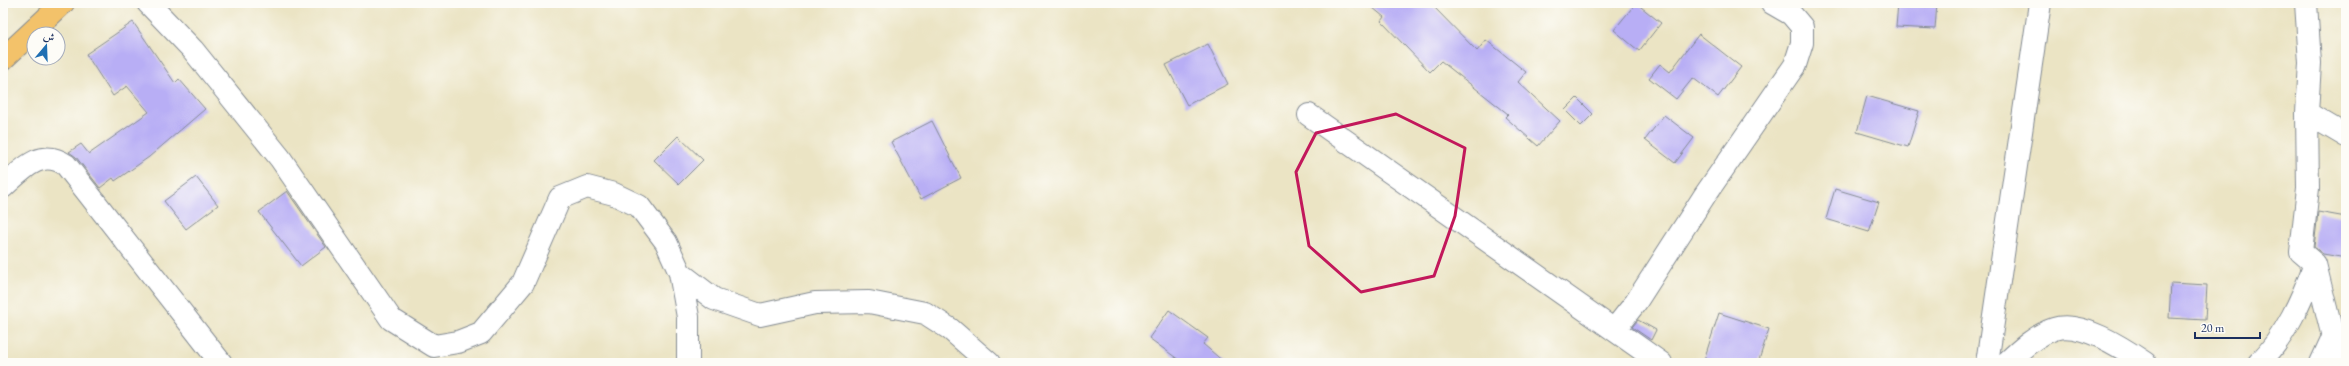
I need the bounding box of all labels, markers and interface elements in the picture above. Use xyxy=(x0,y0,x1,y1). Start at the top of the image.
north arrow xyxy=(26,26,66,66)
text: ش xyxy=(42,28,57,45)
scale bar xyxy=(2195,314,2260,340)
text: 20 m xyxy=(2201,320,2225,336)

